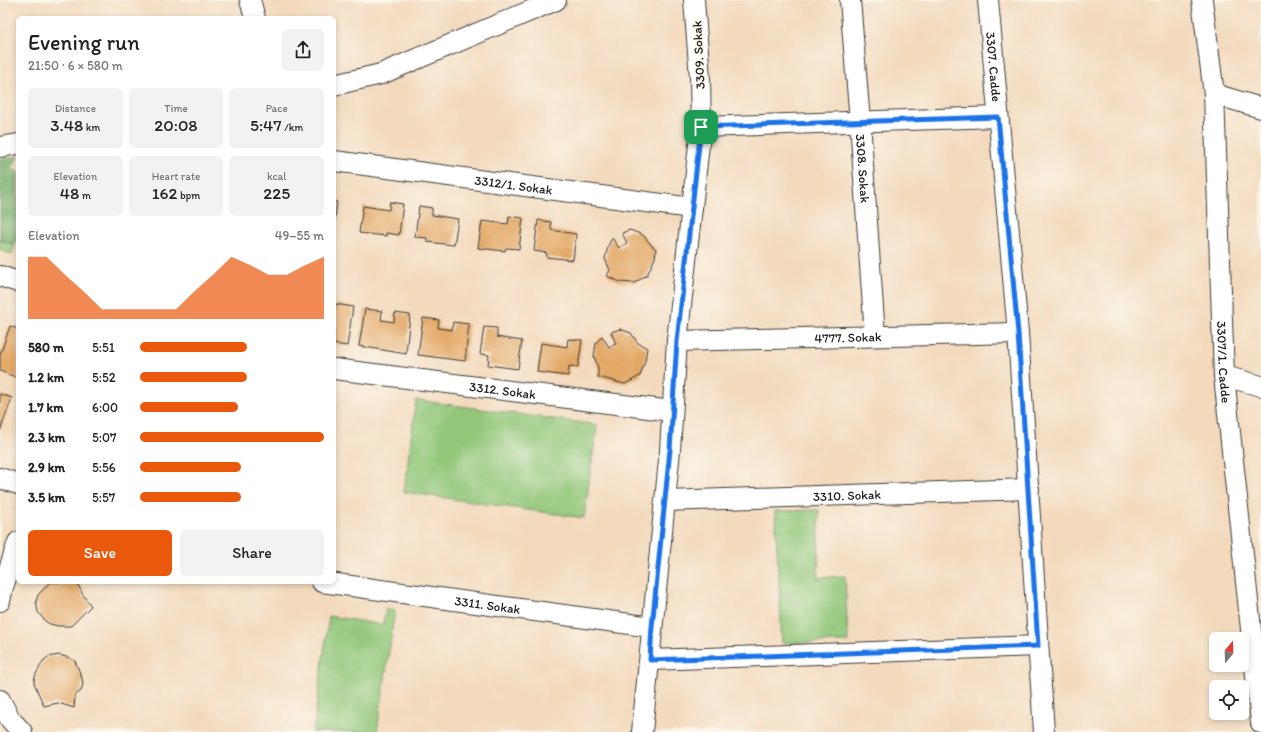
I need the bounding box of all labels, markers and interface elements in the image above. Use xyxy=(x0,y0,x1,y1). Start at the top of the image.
street label: 3309. Sokak xyxy=(689,20,708,90)
text: Evening run xyxy=(28,29,140,56)
button: share xyxy=(282,29,324,71)
street label: 3307. Cadde xyxy=(983,31,1004,102)
text: 21:50 · 6 × 580 m xyxy=(28,58,123,73)
text: Distance xyxy=(55,102,96,115)
text: Time xyxy=(164,102,188,115)
text: Pace xyxy=(266,102,288,115)
pin xyxy=(684,110,718,144)
text: 3.48 xyxy=(50,115,83,135)
text: 20:08 xyxy=(154,115,198,135)
text: 5:47 xyxy=(250,115,282,135)
icon: arrive xyxy=(690,116,712,138)
text: km xyxy=(83,121,100,134)
text: /km xyxy=(282,121,303,134)
street label: 3308. Sokak xyxy=(853,133,873,204)
text: Elevation xyxy=(53,170,97,183)
text: Heart rate xyxy=(152,170,200,183)
text: kcal xyxy=(267,170,286,183)
street label: 3312/1. Sokak xyxy=(474,173,554,198)
text: 48 xyxy=(60,183,79,203)
text: 162 xyxy=(152,183,177,203)
text: 225 xyxy=(263,183,290,203)
text: m xyxy=(79,189,91,202)
text: bpm xyxy=(177,189,200,202)
text: Elevation xyxy=(28,228,80,243)
text: 49–55 m xyxy=(275,228,324,243)
street label: 3307/1. Cadde xyxy=(1214,321,1234,404)
street label: 4777. Sokak xyxy=(814,329,882,346)
text: 580 m xyxy=(28,340,64,355)
text: 5:51 xyxy=(92,340,115,355)
text: 1.2 km xyxy=(28,370,64,385)
text: 5:52 xyxy=(92,370,116,385)
street label: 3312. Sokak xyxy=(468,379,537,402)
text: 1.7 km xyxy=(28,400,64,415)
text: 6:00 xyxy=(92,400,118,415)
text: 2.3 km xyxy=(28,430,65,445)
text: 5:07 xyxy=(92,430,116,445)
text: 2.9 km xyxy=(28,460,65,475)
text: 5:56 xyxy=(92,460,116,475)
street label: 3310. Sokak xyxy=(813,487,882,504)
text: 3.5 km xyxy=(28,490,65,505)
text: 5:57 xyxy=(92,490,115,505)
button: Save xyxy=(28,530,172,576)
button: Share xyxy=(180,530,324,576)
street label: 3311. Sokak xyxy=(454,593,522,617)
north arrow xyxy=(1209,632,1249,672)
map controls xyxy=(1209,632,1249,720)
button: locate xyxy=(1209,680,1249,720)

